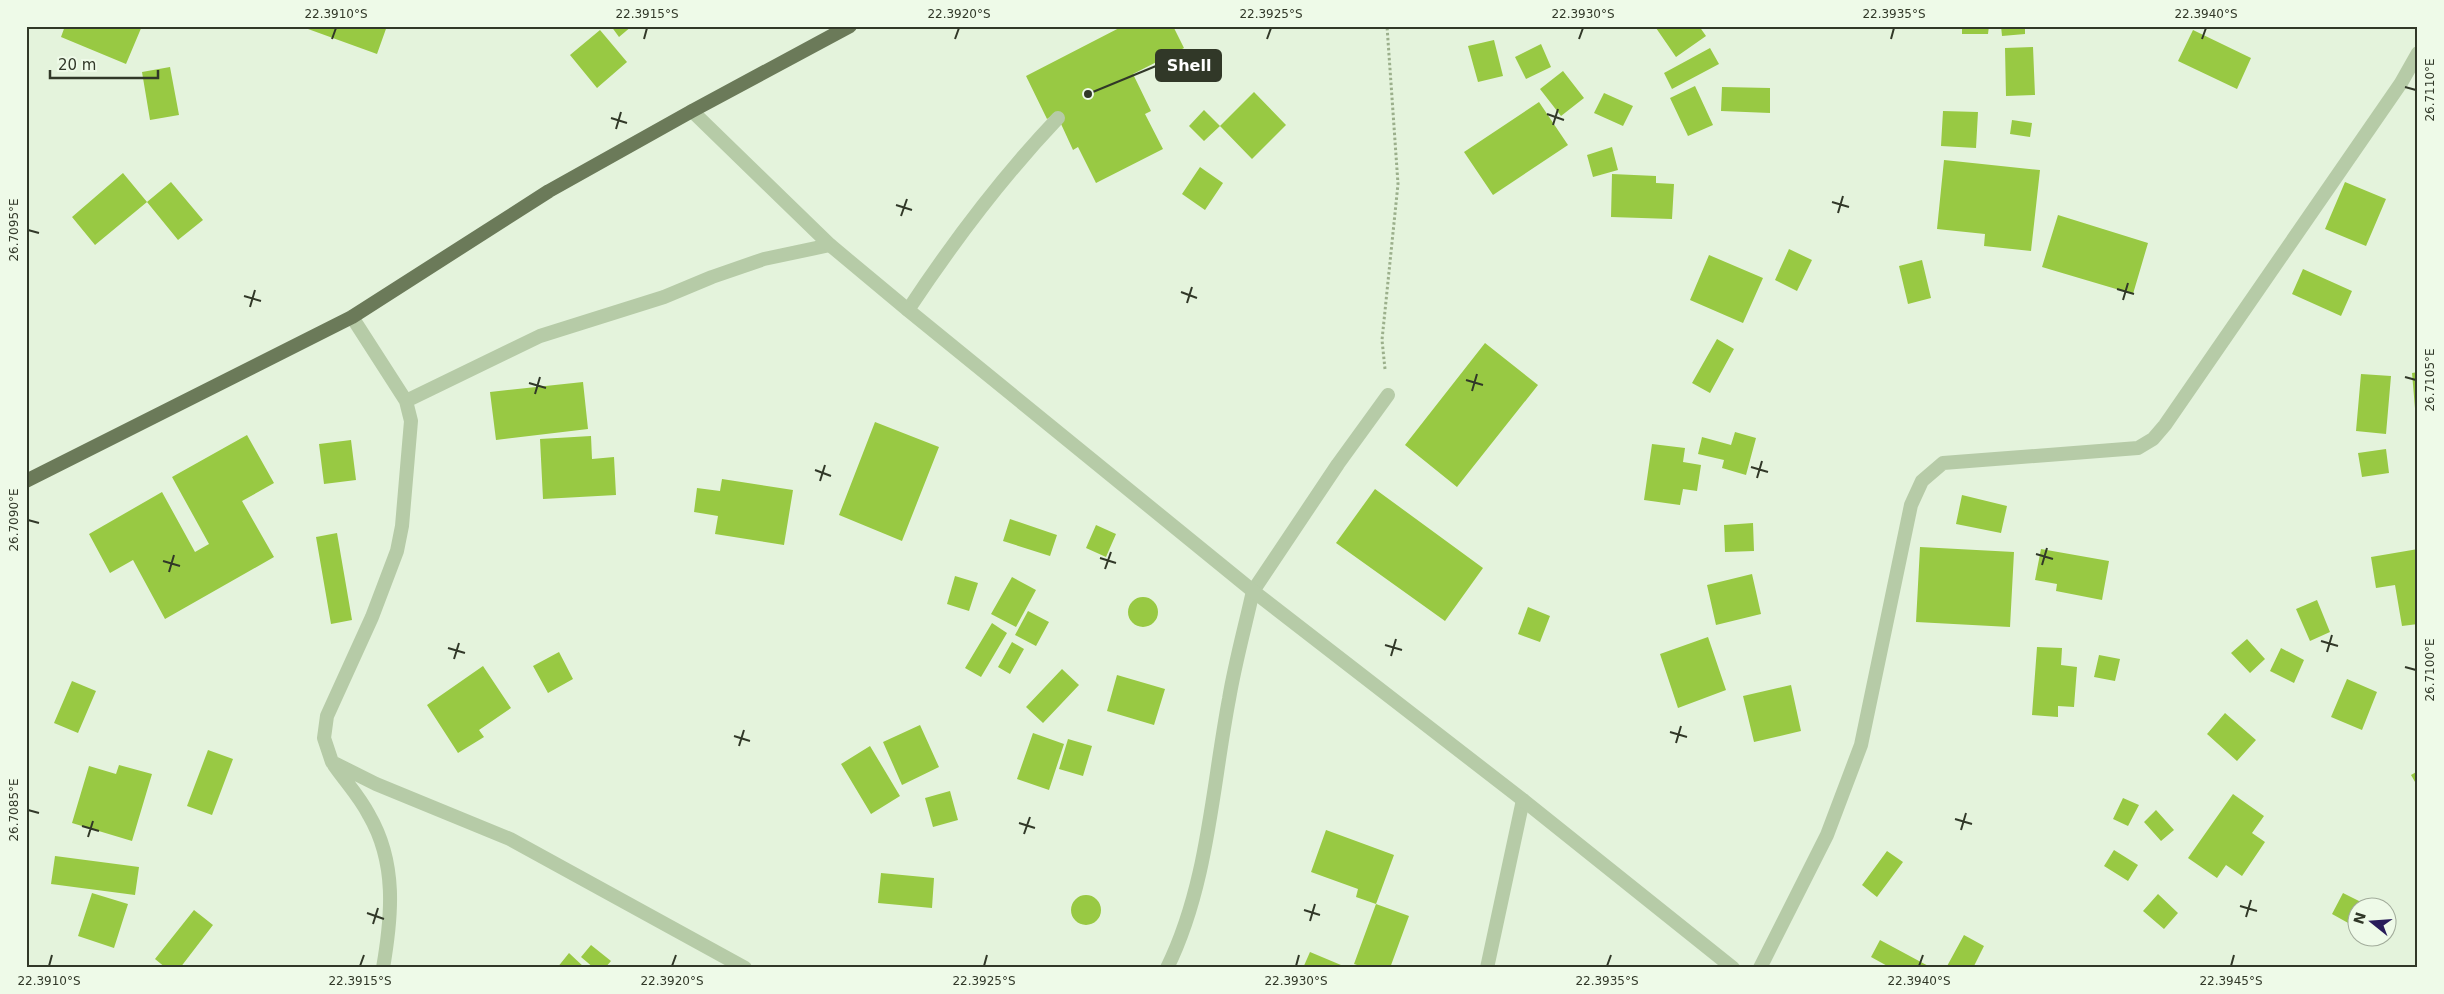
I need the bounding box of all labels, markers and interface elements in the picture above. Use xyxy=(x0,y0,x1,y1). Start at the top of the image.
text: 22.3910°S xyxy=(304,7,368,21)
text: 22.3915°S xyxy=(615,7,679,21)
text: 22.3920°S xyxy=(927,7,991,21)
text: 22.3925°S xyxy=(1239,7,1303,21)
text: 22.3930°S xyxy=(1551,7,1615,21)
text: 22.3935°S xyxy=(1862,7,1926,21)
text: 22.3940°S xyxy=(2174,7,2238,21)
scale bar xyxy=(50,48,158,80)
callout: Shell xyxy=(1156,50,1221,81)
text: 20 m xyxy=(58,56,96,74)
text: Shell xyxy=(1167,56,1211,75)
text: 26.7110°E xyxy=(2423,58,2437,122)
text: 26.7095°E xyxy=(7,198,21,262)
text: 26.7105°E xyxy=(2423,348,2437,412)
text: 26.7090°E xyxy=(7,488,21,552)
text: 26.7100°E xyxy=(2423,638,2437,702)
text: 26.7085°E xyxy=(7,778,21,842)
north arrow xyxy=(2346,896,2396,946)
text: N xyxy=(2350,910,2369,926)
text: 22.3910°S xyxy=(17,974,81,988)
text: 22.3915°S xyxy=(328,974,392,988)
text: 22.3920°S xyxy=(640,974,704,988)
text: 22.3925°S xyxy=(952,974,1016,988)
text: 22.3930°S xyxy=(1264,974,1328,988)
text: 22.3935°S xyxy=(1575,974,1639,988)
text: 22.3940°S xyxy=(1887,974,1951,988)
text: 22.3945°S xyxy=(2199,974,2263,988)

